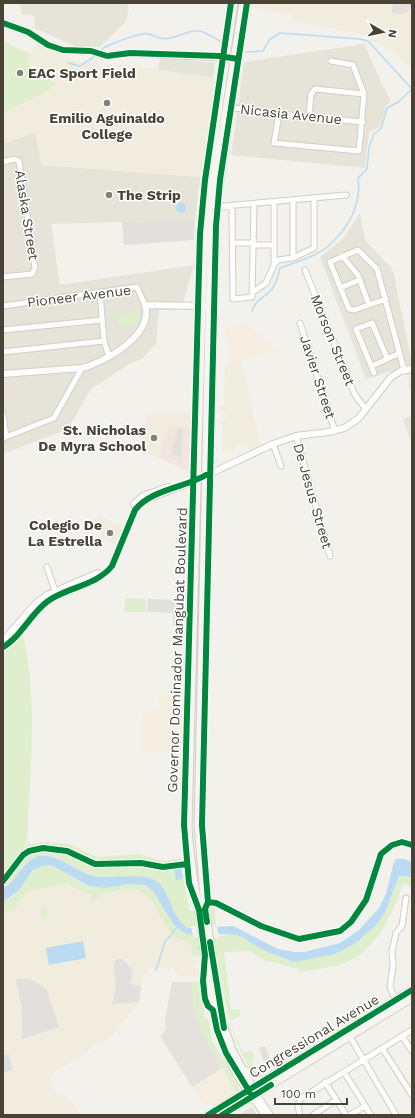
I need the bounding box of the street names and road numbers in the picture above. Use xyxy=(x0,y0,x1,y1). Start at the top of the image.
street label: Nicasia Avenue xyxy=(239,101,343,127)
street label: Alaska Street xyxy=(12,169,42,261)
street label: Pioneer Avenue xyxy=(26,282,132,310)
street label: Morson Street xyxy=(307,292,359,388)
street label: Javier Street xyxy=(297,333,339,421)
street label: De Jesus Street xyxy=(290,441,336,551)
street label: Governor Dominador Mangubat Boulevard xyxy=(164,507,190,793)
street label: Congressional Avenue xyxy=(246,991,382,1081)

